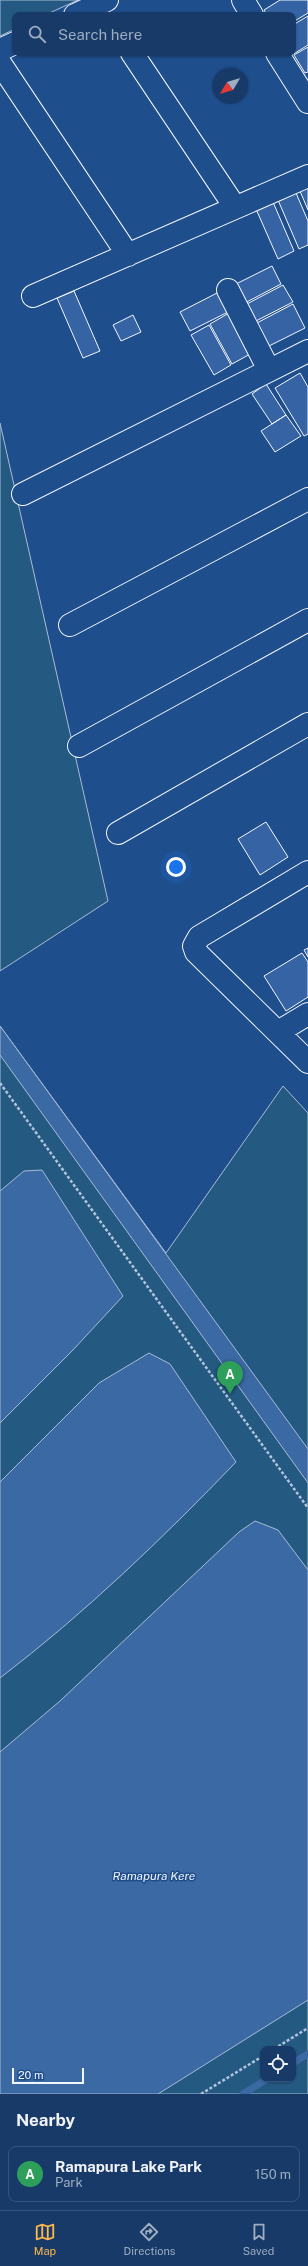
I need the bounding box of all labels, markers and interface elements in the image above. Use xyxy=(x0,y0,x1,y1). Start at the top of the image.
search box xyxy=(12,12,296,56)
icon: search xyxy=(26,23,48,45)
text: Search here xyxy=(58,26,142,43)
north arrow xyxy=(212,68,248,104)
your location xyxy=(166,857,186,877)
pin: A xyxy=(217,1361,243,1394)
water label: Ramapura Kere xyxy=(113,1869,196,1883)
map controls xyxy=(260,2046,296,2082)
button: locate xyxy=(260,2046,296,2082)
scale bar xyxy=(12,2066,84,2085)
text: 20 m xyxy=(18,2069,43,2081)
text: Nearby xyxy=(16,2110,75,2130)
text: Ramapura Lake Park xyxy=(55,2158,202,2175)
text: A xyxy=(25,2167,35,2182)
text: 150 m xyxy=(255,2167,291,2182)
text: Park xyxy=(55,2175,83,2190)
tab: Map xyxy=(34,2221,56,2257)
tab: Directions xyxy=(124,2221,175,2257)
tab: Saved xyxy=(243,2221,274,2257)

